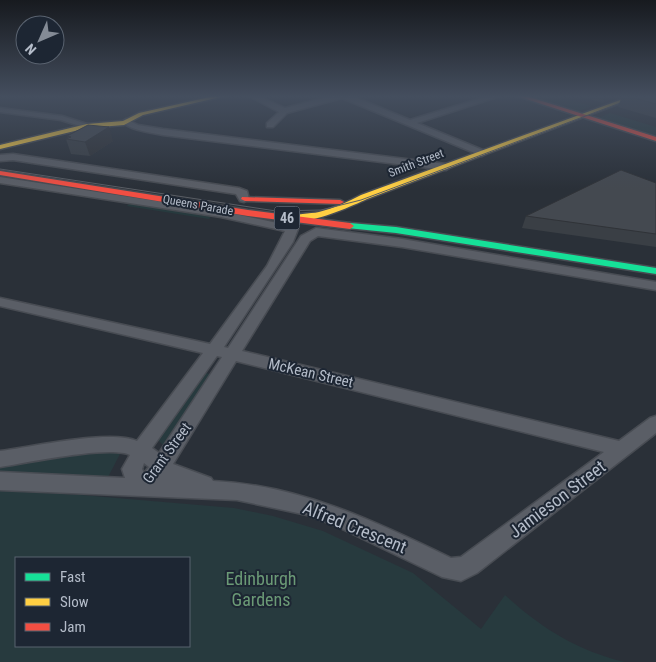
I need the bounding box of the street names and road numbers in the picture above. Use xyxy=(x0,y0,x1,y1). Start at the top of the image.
street label: Smith Street xyxy=(386,146,446,180)
street label: Queens Parade xyxy=(162,192,235,218)
road number: 46 xyxy=(274,207,300,230)
street label: McKean Street xyxy=(267,355,355,391)
street label: Grant Street xyxy=(139,419,195,487)
street label: Jamieson Street xyxy=(504,456,610,542)
street label: Alfred Crescent xyxy=(300,497,410,557)

